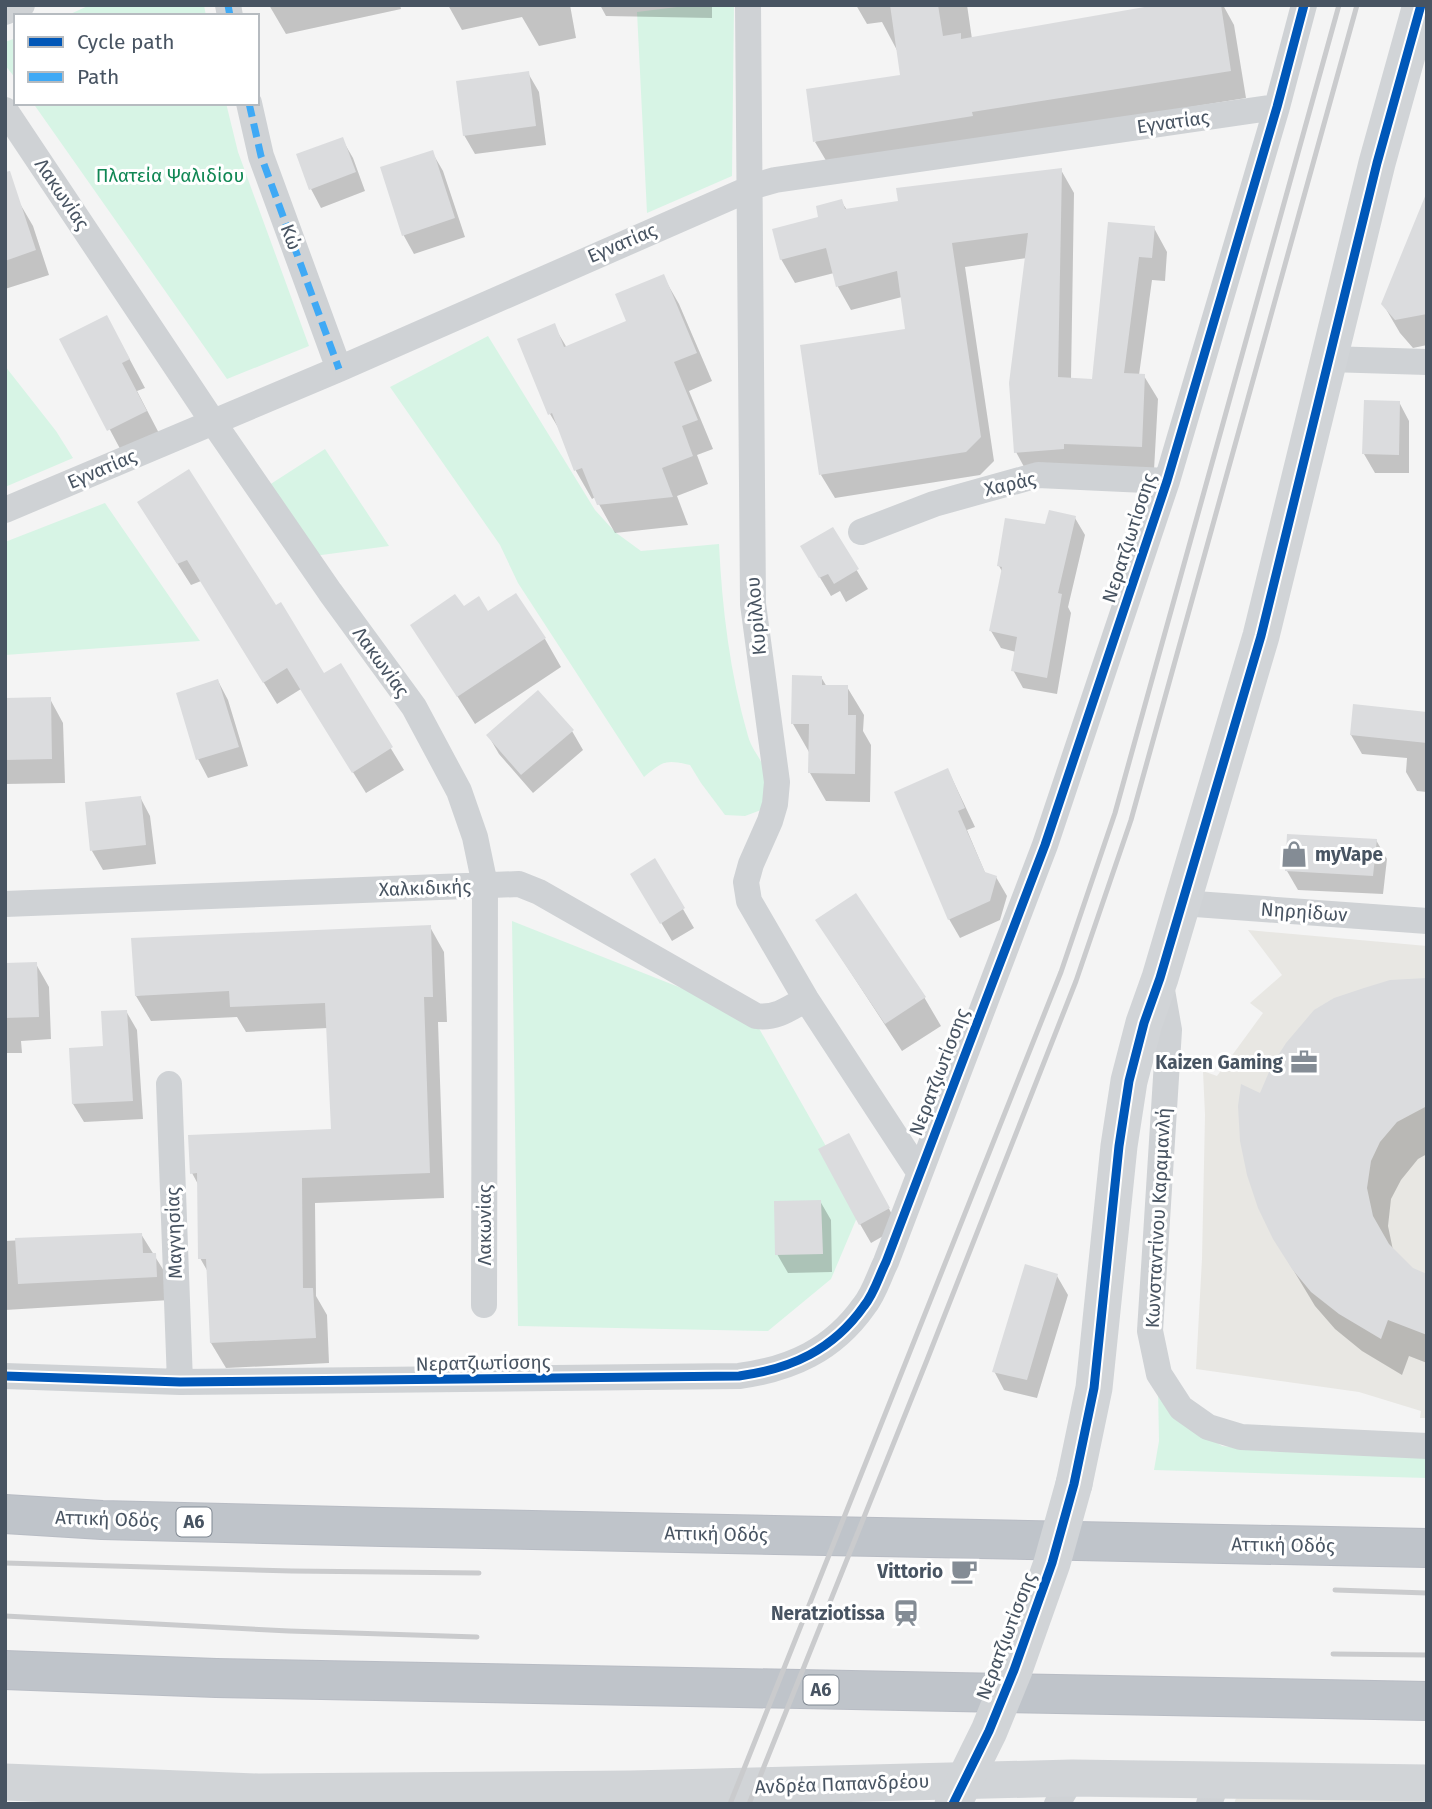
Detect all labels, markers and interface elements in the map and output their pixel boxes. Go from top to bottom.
legend [14,14,259,105]
text: Cycle path [77,29,175,55]
text: Path [77,64,119,90]
street label: Εγνατίας [1135,106,1211,138]
street label: Λακωνίας [30,154,94,234]
park label: Πλατεία Ψαλιδίου [96,164,244,187]
street label: Εγνατίας [584,218,660,268]
street label: Κώ [276,221,306,253]
street label: Εγνατίας [64,444,140,494]
street label: Χαράς [982,467,1038,501]
street label: Νερατζιωτίσσης [1097,470,1161,606]
street label: Κυρίλλου [741,576,771,656]
street label: Λακωνίας [348,622,414,702]
shop icon: myVape [1279,839,1309,869]
place label: myVape [1315,843,1383,866]
street label: Χαλκιδικής [378,875,472,901]
street label: Νηρηίδων [1260,898,1348,926]
street label: Νερατζιωτίσσης [904,1005,974,1139]
office icon: Kaizen Gaming [1289,1047,1319,1077]
place label: Kaizen Gaming [1155,1051,1284,1074]
street label: Κωνσταντίνου Καραμανλή [1141,1107,1175,1329]
street label: Λακωνίας [473,1184,496,1266]
street label: Μαγνησίας [161,1187,187,1279]
street label: Νερατζιωτίσσης [415,1350,551,1376]
street label: Αττική Οδός [55,1506,159,1532]
road number: Α6 [176,1507,212,1536]
street label: Αττική Οδός [664,1522,768,1546]
street label: Αττική Οδός [1231,1533,1335,1557]
cafe icon: Vittorio [949,1556,979,1586]
place label: Vittorio [876,1560,943,1583]
street label: Νερατζιωτίσσης [971,1569,1041,1703]
station icon: Neratziotissa [891,1598,921,1628]
place label: Neratziotissa [771,1602,885,1625]
road number: Α6 [804,1675,838,1704]
street label: Ανδρέα Παπανδρέου [754,1769,930,1799]

